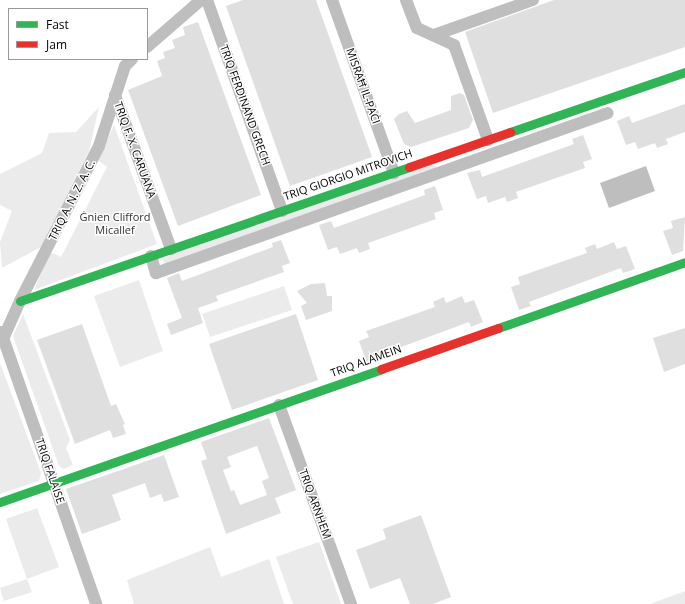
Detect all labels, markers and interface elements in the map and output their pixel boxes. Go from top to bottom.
legend [8,8,148,60]
text: Fast [46,16,69,33]
text: Jam [46,36,67,53]
street label: TRIQ FERDINAND GRECH [217,43,273,167]
street label: MISRAĦ IL-PAĊI [343,46,383,126]
street label: TRIQ F. X. CARUANA [111,100,159,200]
street label: TRIQ GIORGIO MITROVICH [282,147,414,203]
street label: TRIQ A. N. Z. A. C. [46,158,98,242]
park label: Ġnien Clifford Micallef [79,211,151,237]
street label: TRIQ ALAMEIN [329,342,403,380]
street label: TRIQ FALAISE [33,437,67,505]
street label: TRIQ ARNHEM [296,467,334,541]

